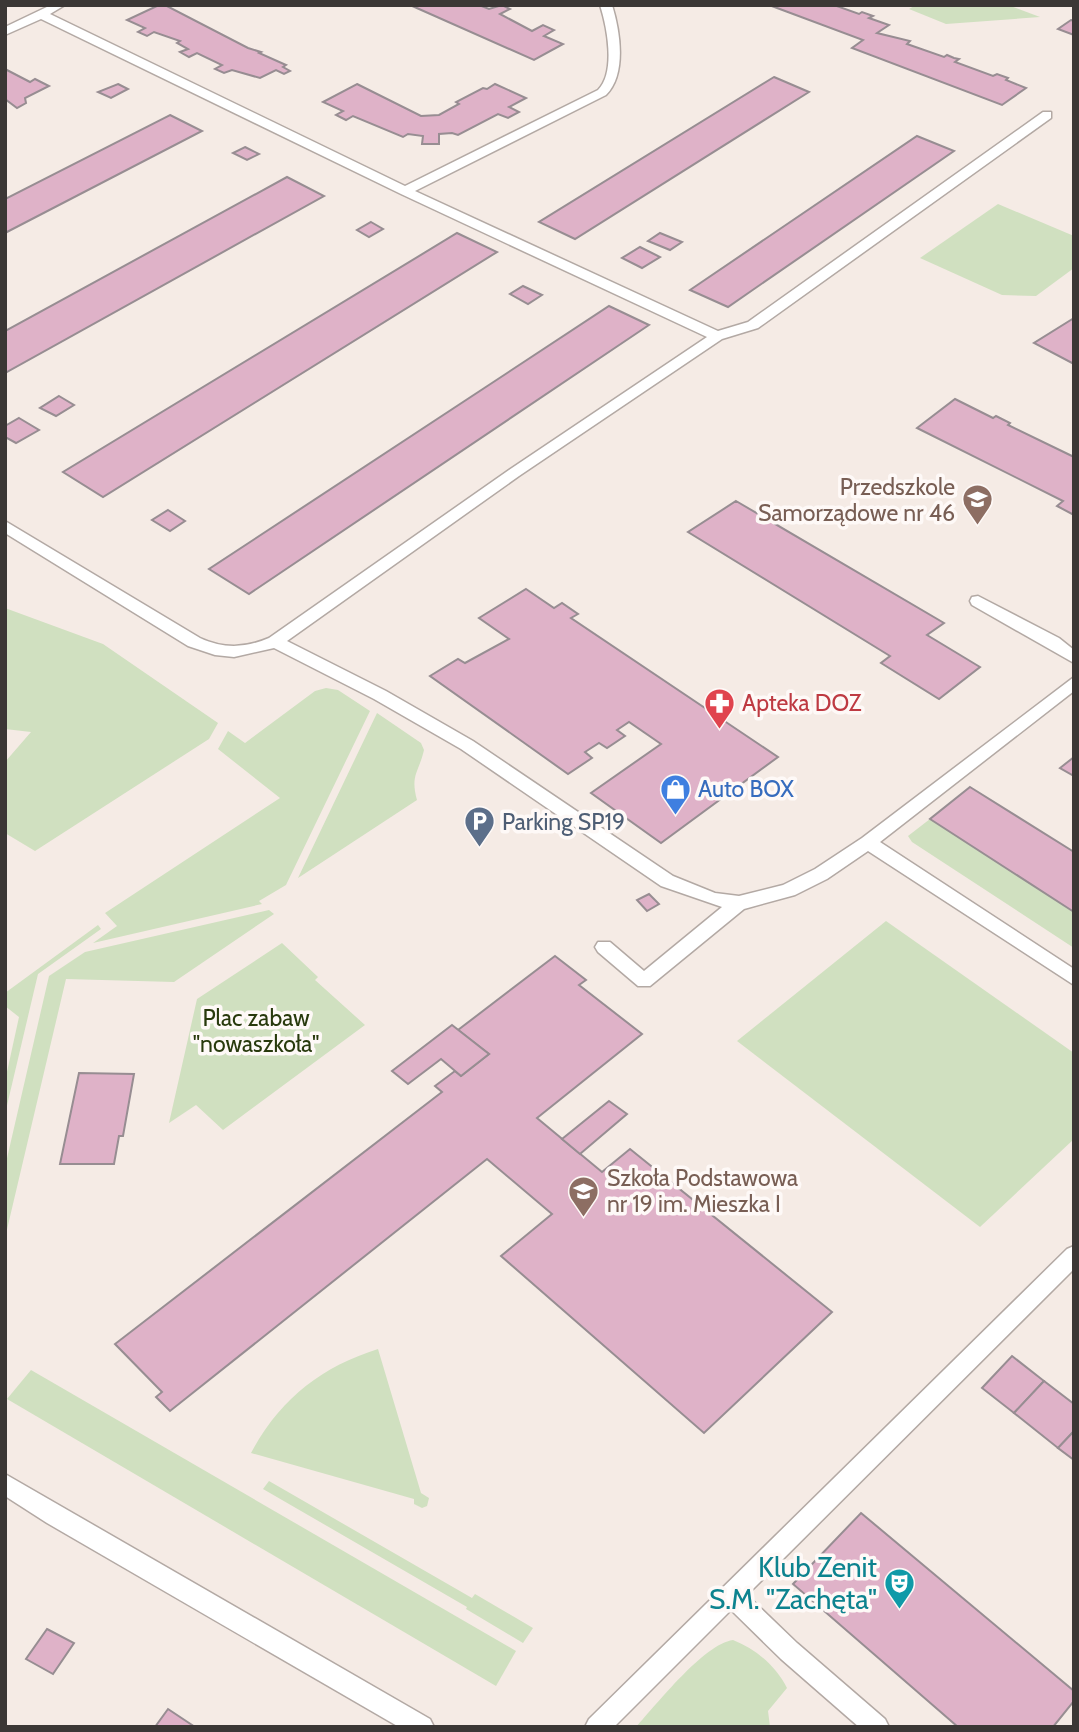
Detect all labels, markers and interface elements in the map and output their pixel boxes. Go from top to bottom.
place label: Przedszkole Samorządowe nr 46 [758,473,955,527]
school or university icon: Przedszkole Samorządowe nr 46 [961,483,995,527]
pharmacy icon: Apteka DOZ [702,686,736,730]
place label: Apteka DOZ [742,689,862,717]
shop icon: Auto BOX [658,772,692,816]
place label: Auto BOX [698,775,794,803]
parking icon: Parking SP19 [462,805,496,849]
place label: Parking SP19 [502,808,625,836]
park label: Plac zabaw "nowaszkoła" [193,1004,319,1058]
place label: Szkoła Podstawowa nr 19 im. Mieszka I [607,1164,798,1218]
school or university icon: Szkoła Podstawowa nr 19 im. Mieszka I [567,1174,601,1218]
place label: Klub Zenit S.M. "Zachęta" [709,1550,877,1616]
theatre icon: Klub Zenit S.M. "Zachęta" [883,1566,917,1610]

